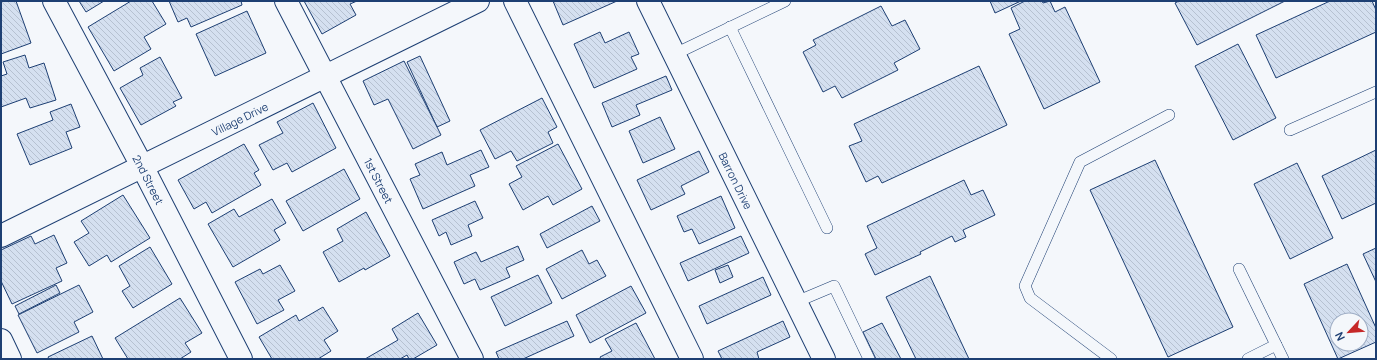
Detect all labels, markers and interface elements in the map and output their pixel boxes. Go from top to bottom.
street label: Village Drive [209,98,271,139]
street label: Barron Drive [716,149,757,212]
street label: 2nd Street [130,152,168,207]
street label: 1st Street [361,155,397,205]
north arrow [1329,312,1369,352]
text: N [1331,330,1348,343]

